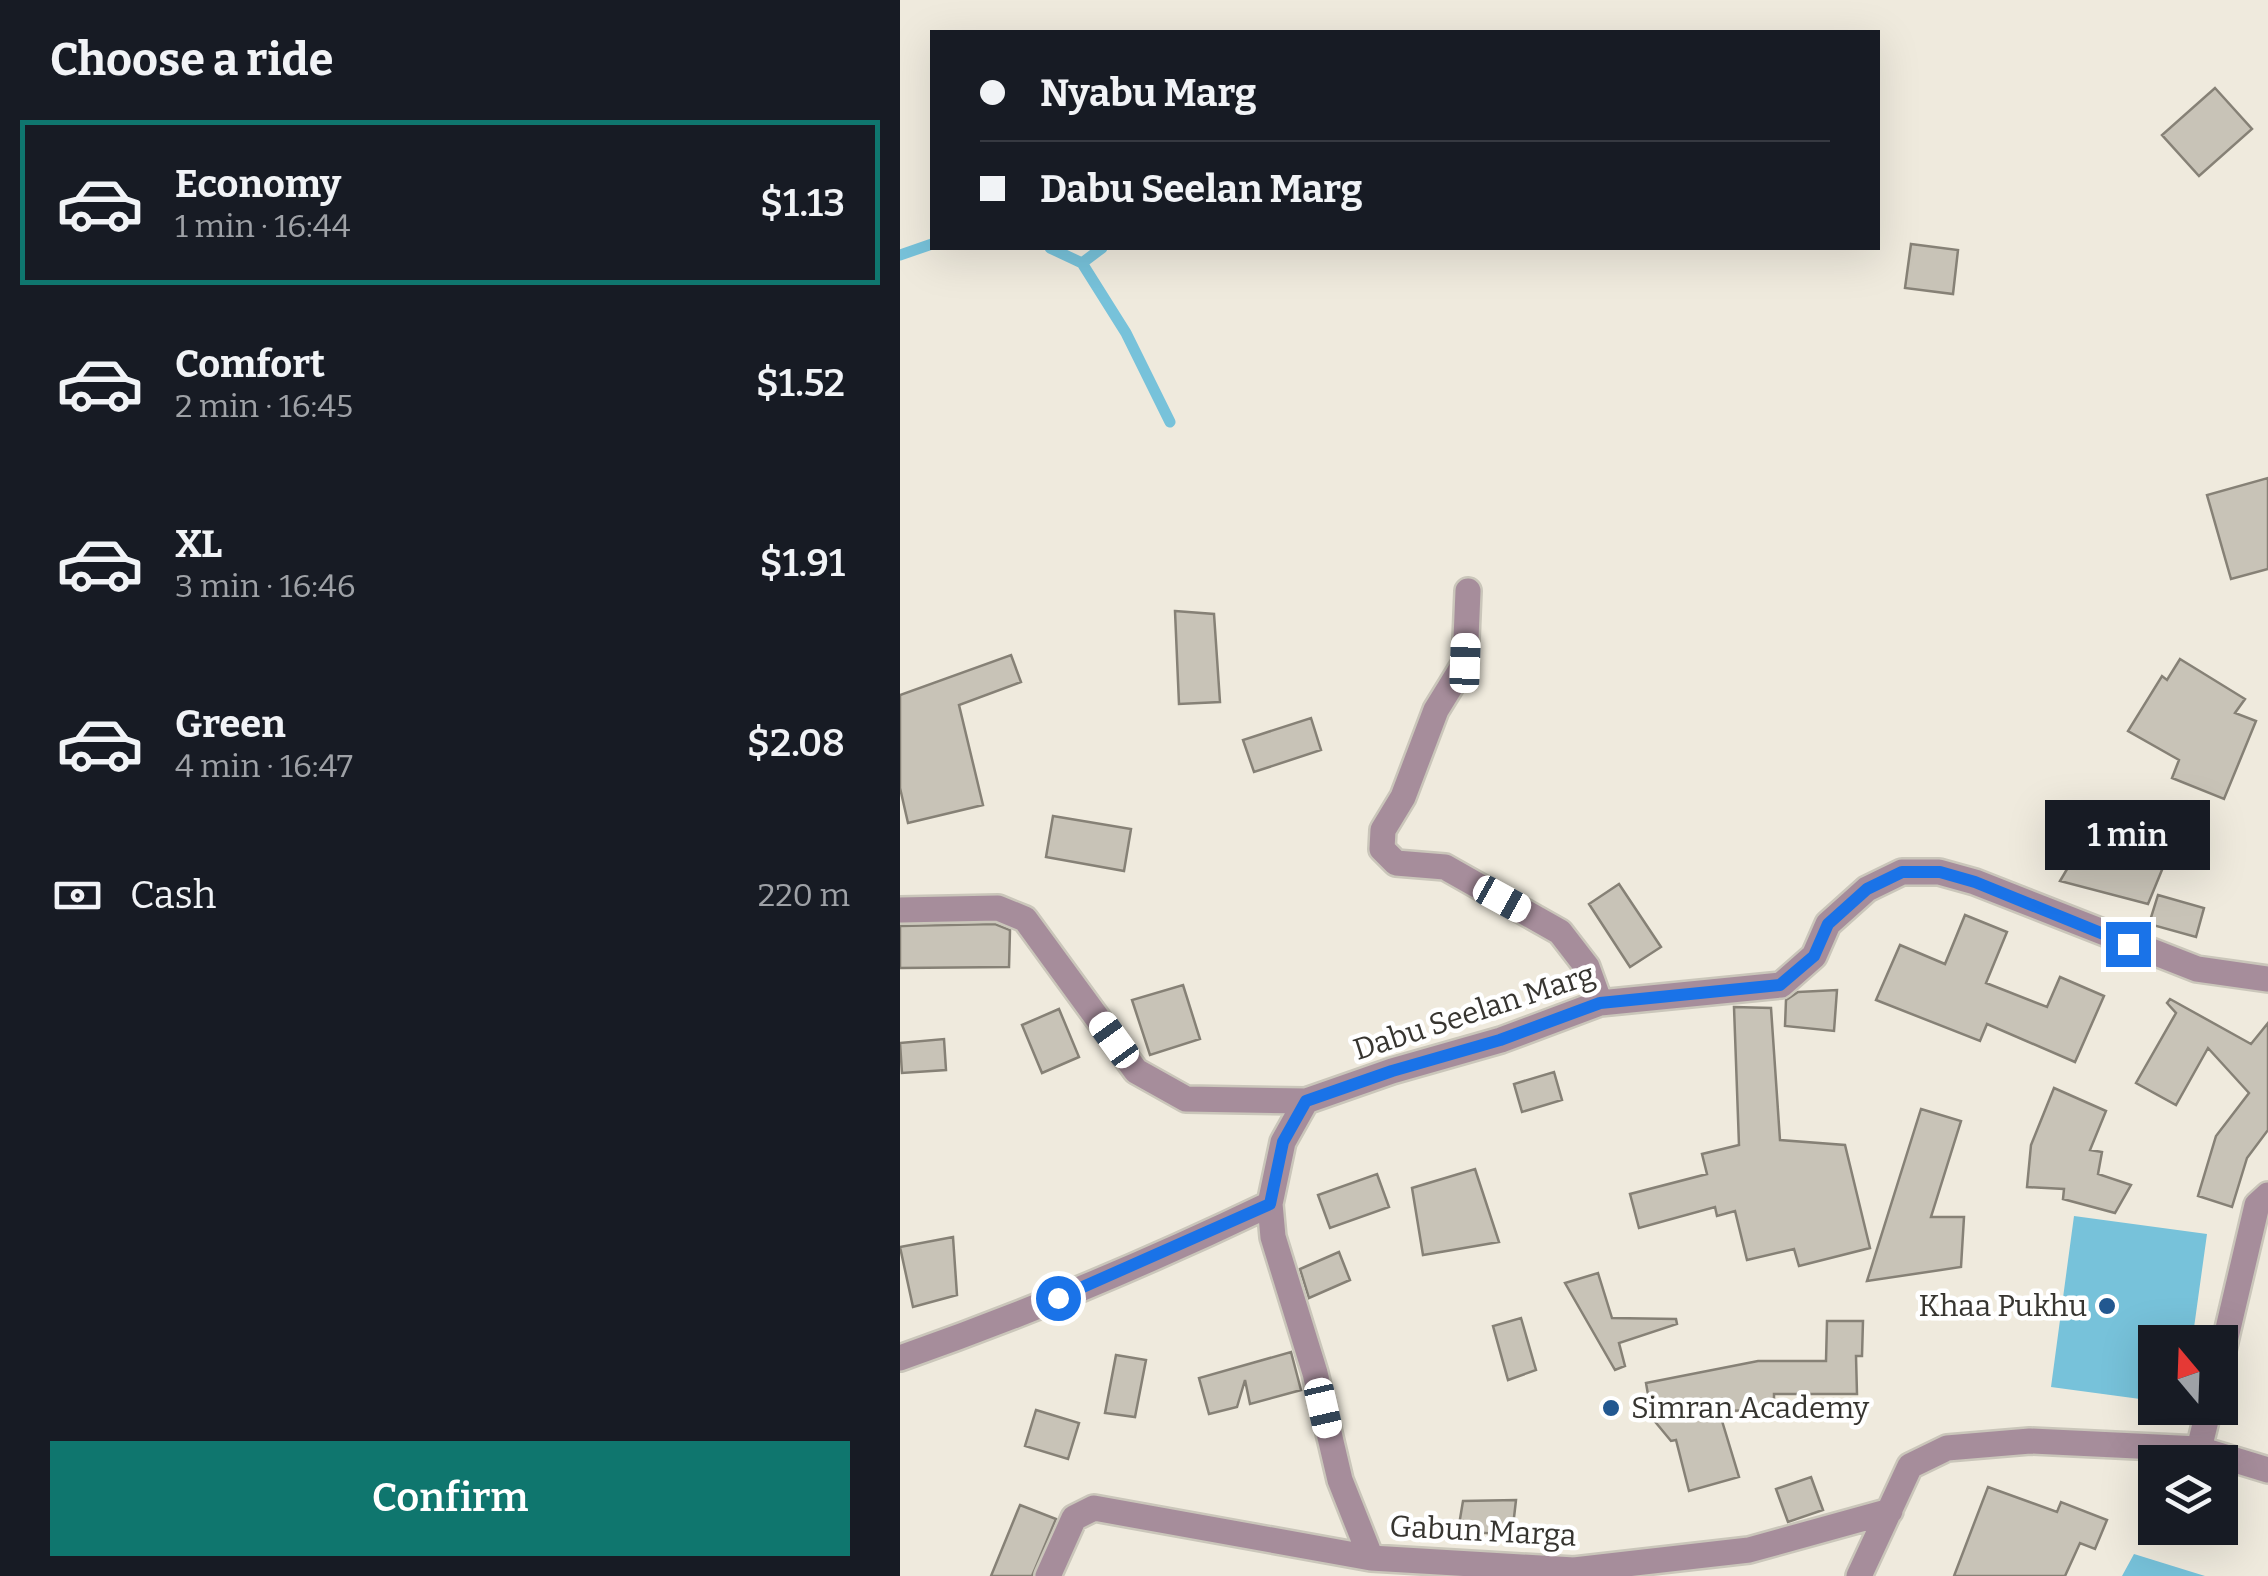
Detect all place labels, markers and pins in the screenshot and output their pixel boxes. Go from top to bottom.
place label: Khaa Pukhu [1918,1288,2087,1324]
marker: Khaa Pukhu [2096,1295,2118,1317]
place label: Simran Academy [1631,1390,1869,1426]
marker: Simran Academy [1600,1397,1622,1419]

